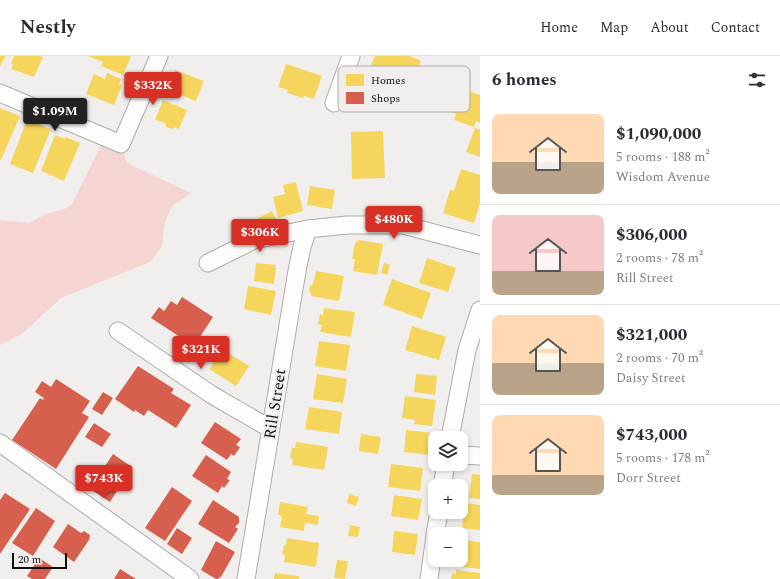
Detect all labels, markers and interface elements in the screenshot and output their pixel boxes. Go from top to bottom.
text: Nestly [20,13,76,42]
text: Home [540,17,578,38]
text: Map [600,17,628,38]
text: About [650,17,689,38]
text: Contact [711,17,760,38]
legend [338,66,470,112]
text: 6 homes [492,67,557,93]
icon: filters [746,69,768,91]
pin: $332K [125,72,181,106]
text: Homes [371,72,405,89]
text: $332K [133,75,173,95]
text: Shops [371,90,400,107]
pin: $1.09M [22,98,88,132]
text: $1.09M [32,101,78,121]
text: $1,090,000 [616,121,701,147]
icon: home [524,130,572,178]
text: 5 rooms · 188 m² [616,147,710,167]
text: Wisdom Avenue [616,167,710,187]
pin: $480K [366,206,422,240]
text: $480K [374,209,414,229]
pin: $306K [232,219,288,253]
text: $306K [240,222,280,242]
text: $306,000 [616,222,687,248]
icon: home [524,231,572,279]
text: 2 rooms · 78 m² [616,248,703,268]
text: Rill Street [616,268,674,288]
text: $321,000 [616,322,687,348]
icon: home [524,331,572,379]
pin: $321K [173,336,229,370]
text: $321K [181,339,221,359]
text: 2 rooms · 70 m² [616,348,703,368]
street label: Rill Street [258,367,292,441]
text: Daisy Street [616,368,686,388]
text: $743,000 [616,422,687,448]
map controls [428,431,468,567]
button: layers [428,431,468,471]
icon: home [524,431,572,479]
text: 5 rooms · 178 m² [616,448,710,468]
pin: $743K [76,465,132,499]
text: $743K [84,468,124,488]
text: Dorr Street [616,468,681,488]
button: + [428,479,468,519]
button: − [428,527,468,567]
scale bar [12,551,67,570]
text: 20 m [18,551,41,568]

